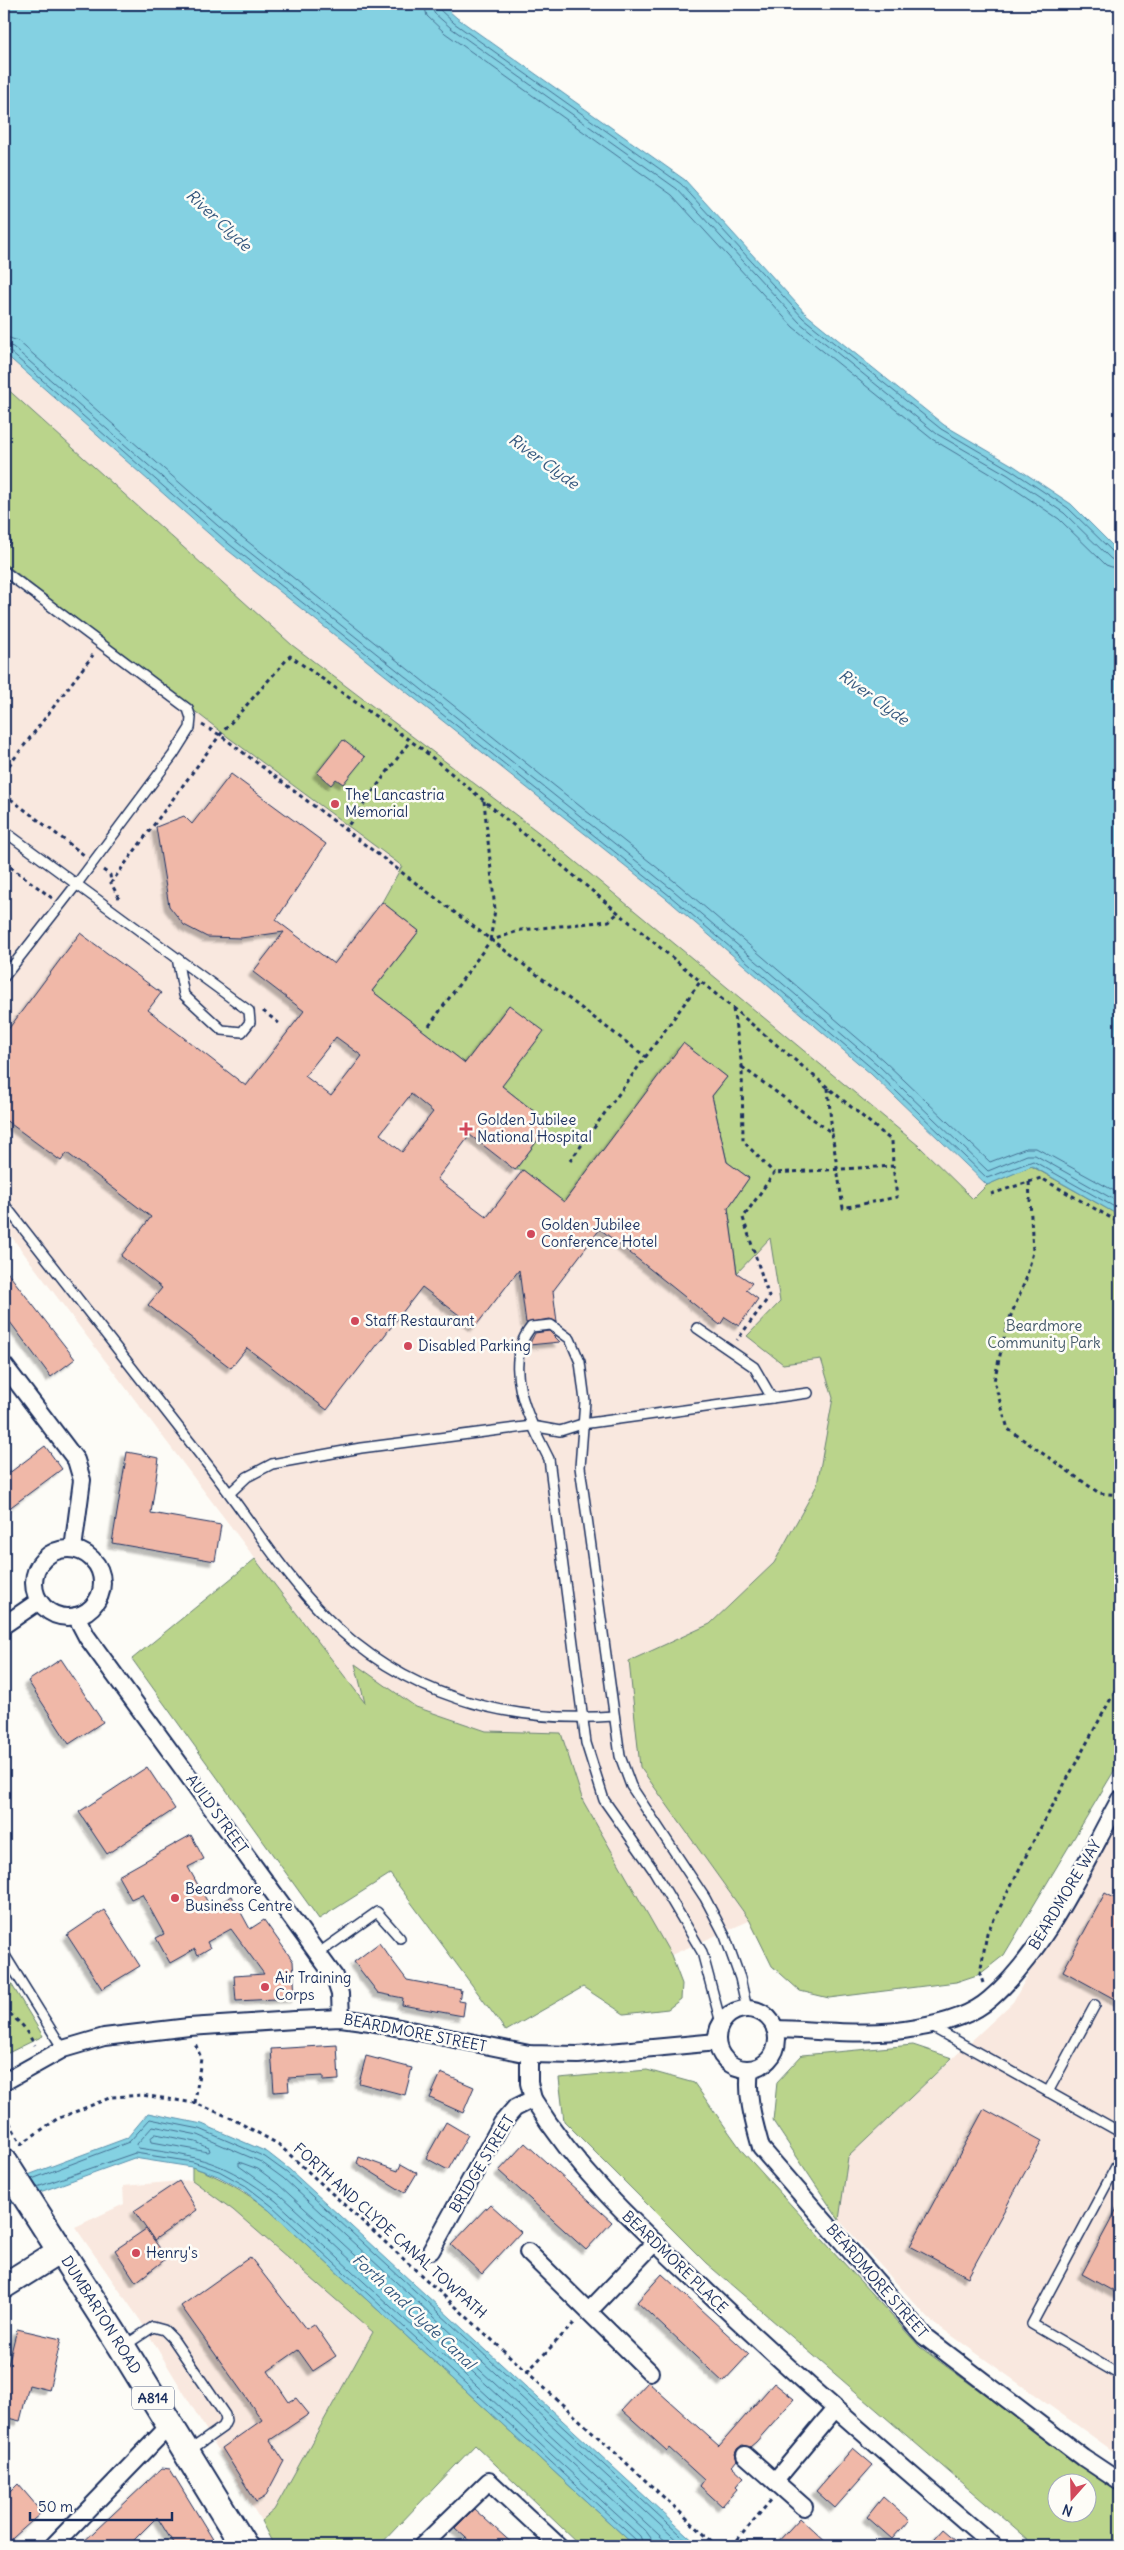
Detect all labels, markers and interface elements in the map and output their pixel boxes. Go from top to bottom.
water label: River Clyde [182,185,257,256]
water label: River Clyde [505,429,584,494]
water label: River Clyde [835,665,914,730]
place label: The Lancastria Memorial [345,785,445,821]
marker: The Lancastria Memorial [329,798,341,810]
place label: Golden Jubilee National Hospital [477,1110,592,1146]
marker: Golden Jubilee National Hospital [459,1122,473,1136]
place label: Golden Jubilee Conference Hotel [541,1215,657,1251]
marker: Golden Jubilee Conference Hotel [525,1228,537,1240]
place label: Staff Restaurant [365,1311,475,1330]
marker: Staff Restaurant [349,1315,361,1327]
park label: Beardmore Community Park [987,1316,1101,1352]
place label: Disabled Parking [418,1336,531,1355]
marker: Disabled Parking [402,1340,414,1352]
street label: AULD STREET [182,1770,253,1857]
street label: BEARDMORE WAY [1024,1836,1105,1953]
place label: Beardmore Business Centre [185,1879,293,1915]
marker: Beardmore Business Centre [169,1892,181,1904]
place label: Air Training Corps [275,1968,352,2004]
marker: Air Training Corps [259,1981,271,1993]
street label: BEARDMORE STREET [342,2009,488,2056]
street label: BRIDGE STREET [445,2111,518,2216]
street label: FORTH AND CLYDE CANAL TOWPATH [290,2139,491,2323]
street label: BEARDMORE PLACE [619,2206,732,2317]
street label: BEARDMORE STREET [823,2220,932,2342]
place label: Henry's [146,2243,198,2262]
marker: Henry's [130,2247,142,2259]
water label: Forth and Clyde Canal [349,2249,481,2375]
street label: DUMBARTON ROAD [57,2252,146,2377]
road number: A814 [132,2386,174,2410]
north arrow [1046,2472,1096,2522]
scale bar [30,2490,172,2522]
text: 50 m [38,2497,73,2516]
text: N [1060,2500,1075,2520]

